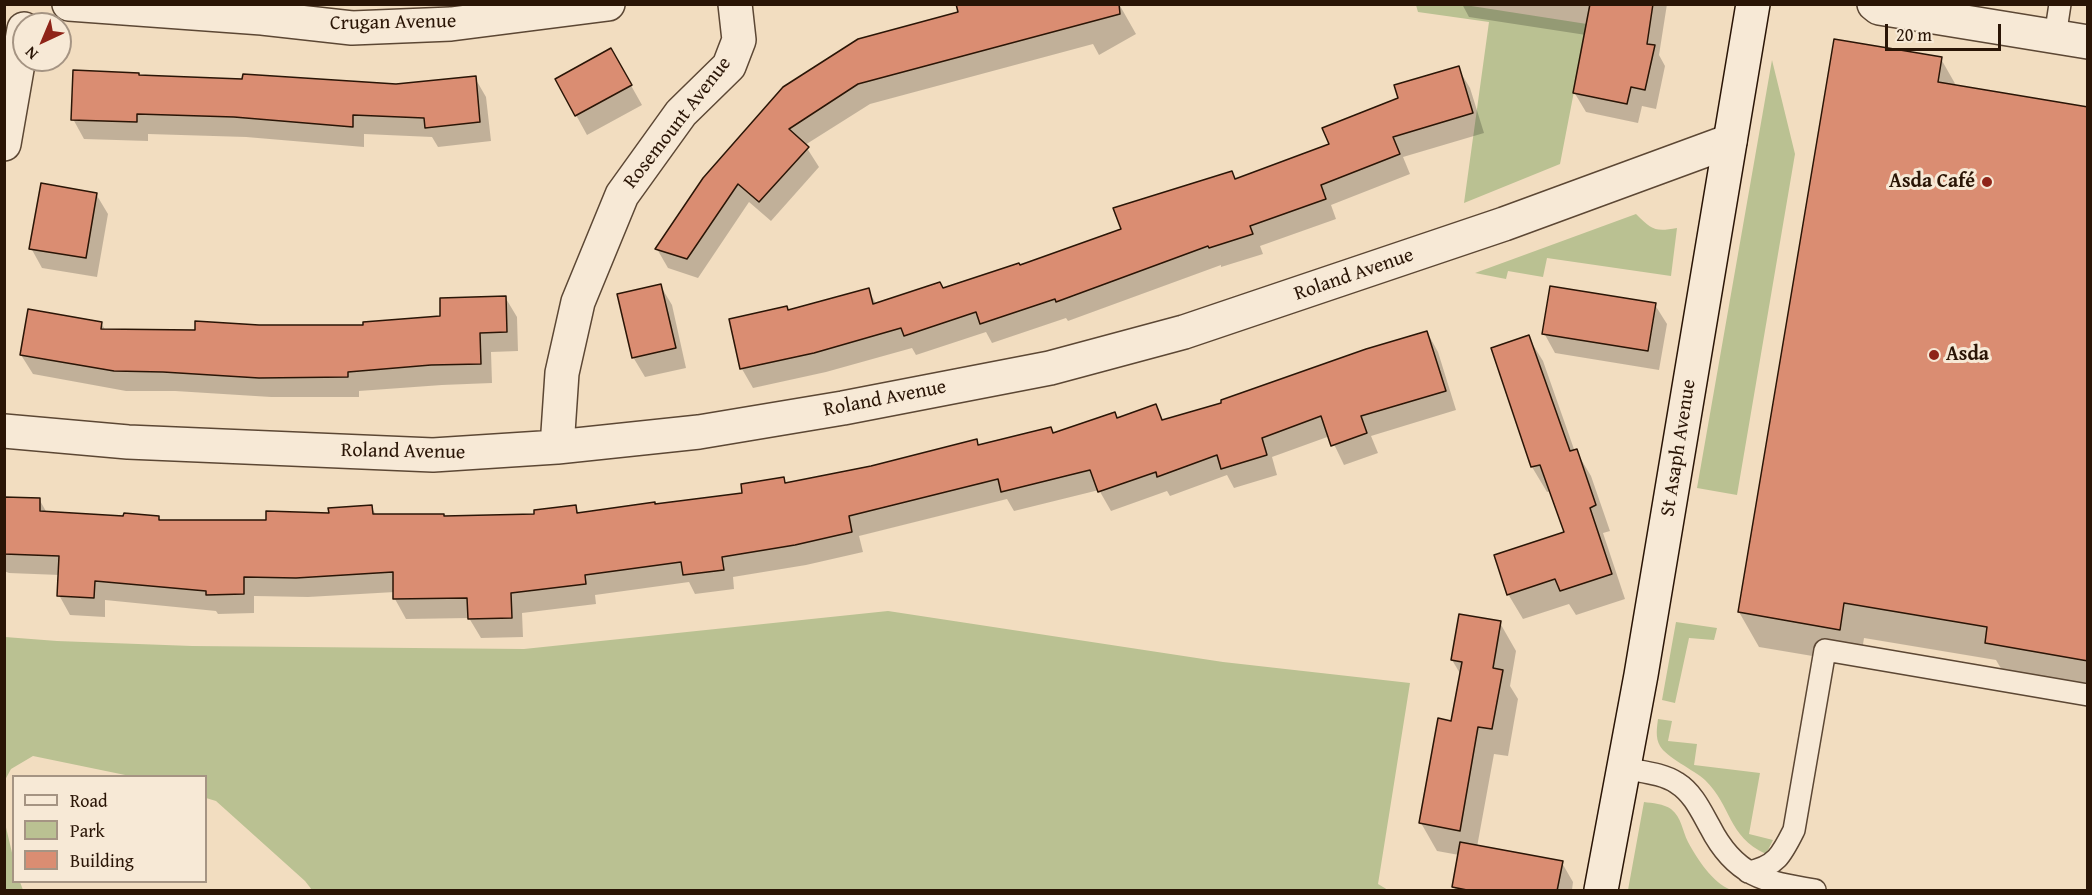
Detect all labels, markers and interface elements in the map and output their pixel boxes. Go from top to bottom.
street label: Crugan Avenue [330,10,456,36]
north arrow [12,12,72,72]
scale bar [1888,12,2004,50]
text: 20 m [1896,21,1932,48]
text: N [19,41,43,66]
street label: Rosemount Avenue [619,52,737,194]
place label: Asda Café [1889,170,1975,194]
marker: Asda Café [1980,175,1994,189]
street label: Roland Avenue [1291,243,1417,307]
place label: Asda [1946,343,1989,367]
marker: Asda [1927,348,1941,362]
street label: Roland Avenue [822,375,948,423]
street label: St Asaph Avenue [1656,378,1702,518]
street label: Roland Avenue [341,439,465,465]
legend [12,775,207,883]
text: Road [70,787,108,814]
text: Park [70,817,105,844]
text: Building [70,847,134,874]

